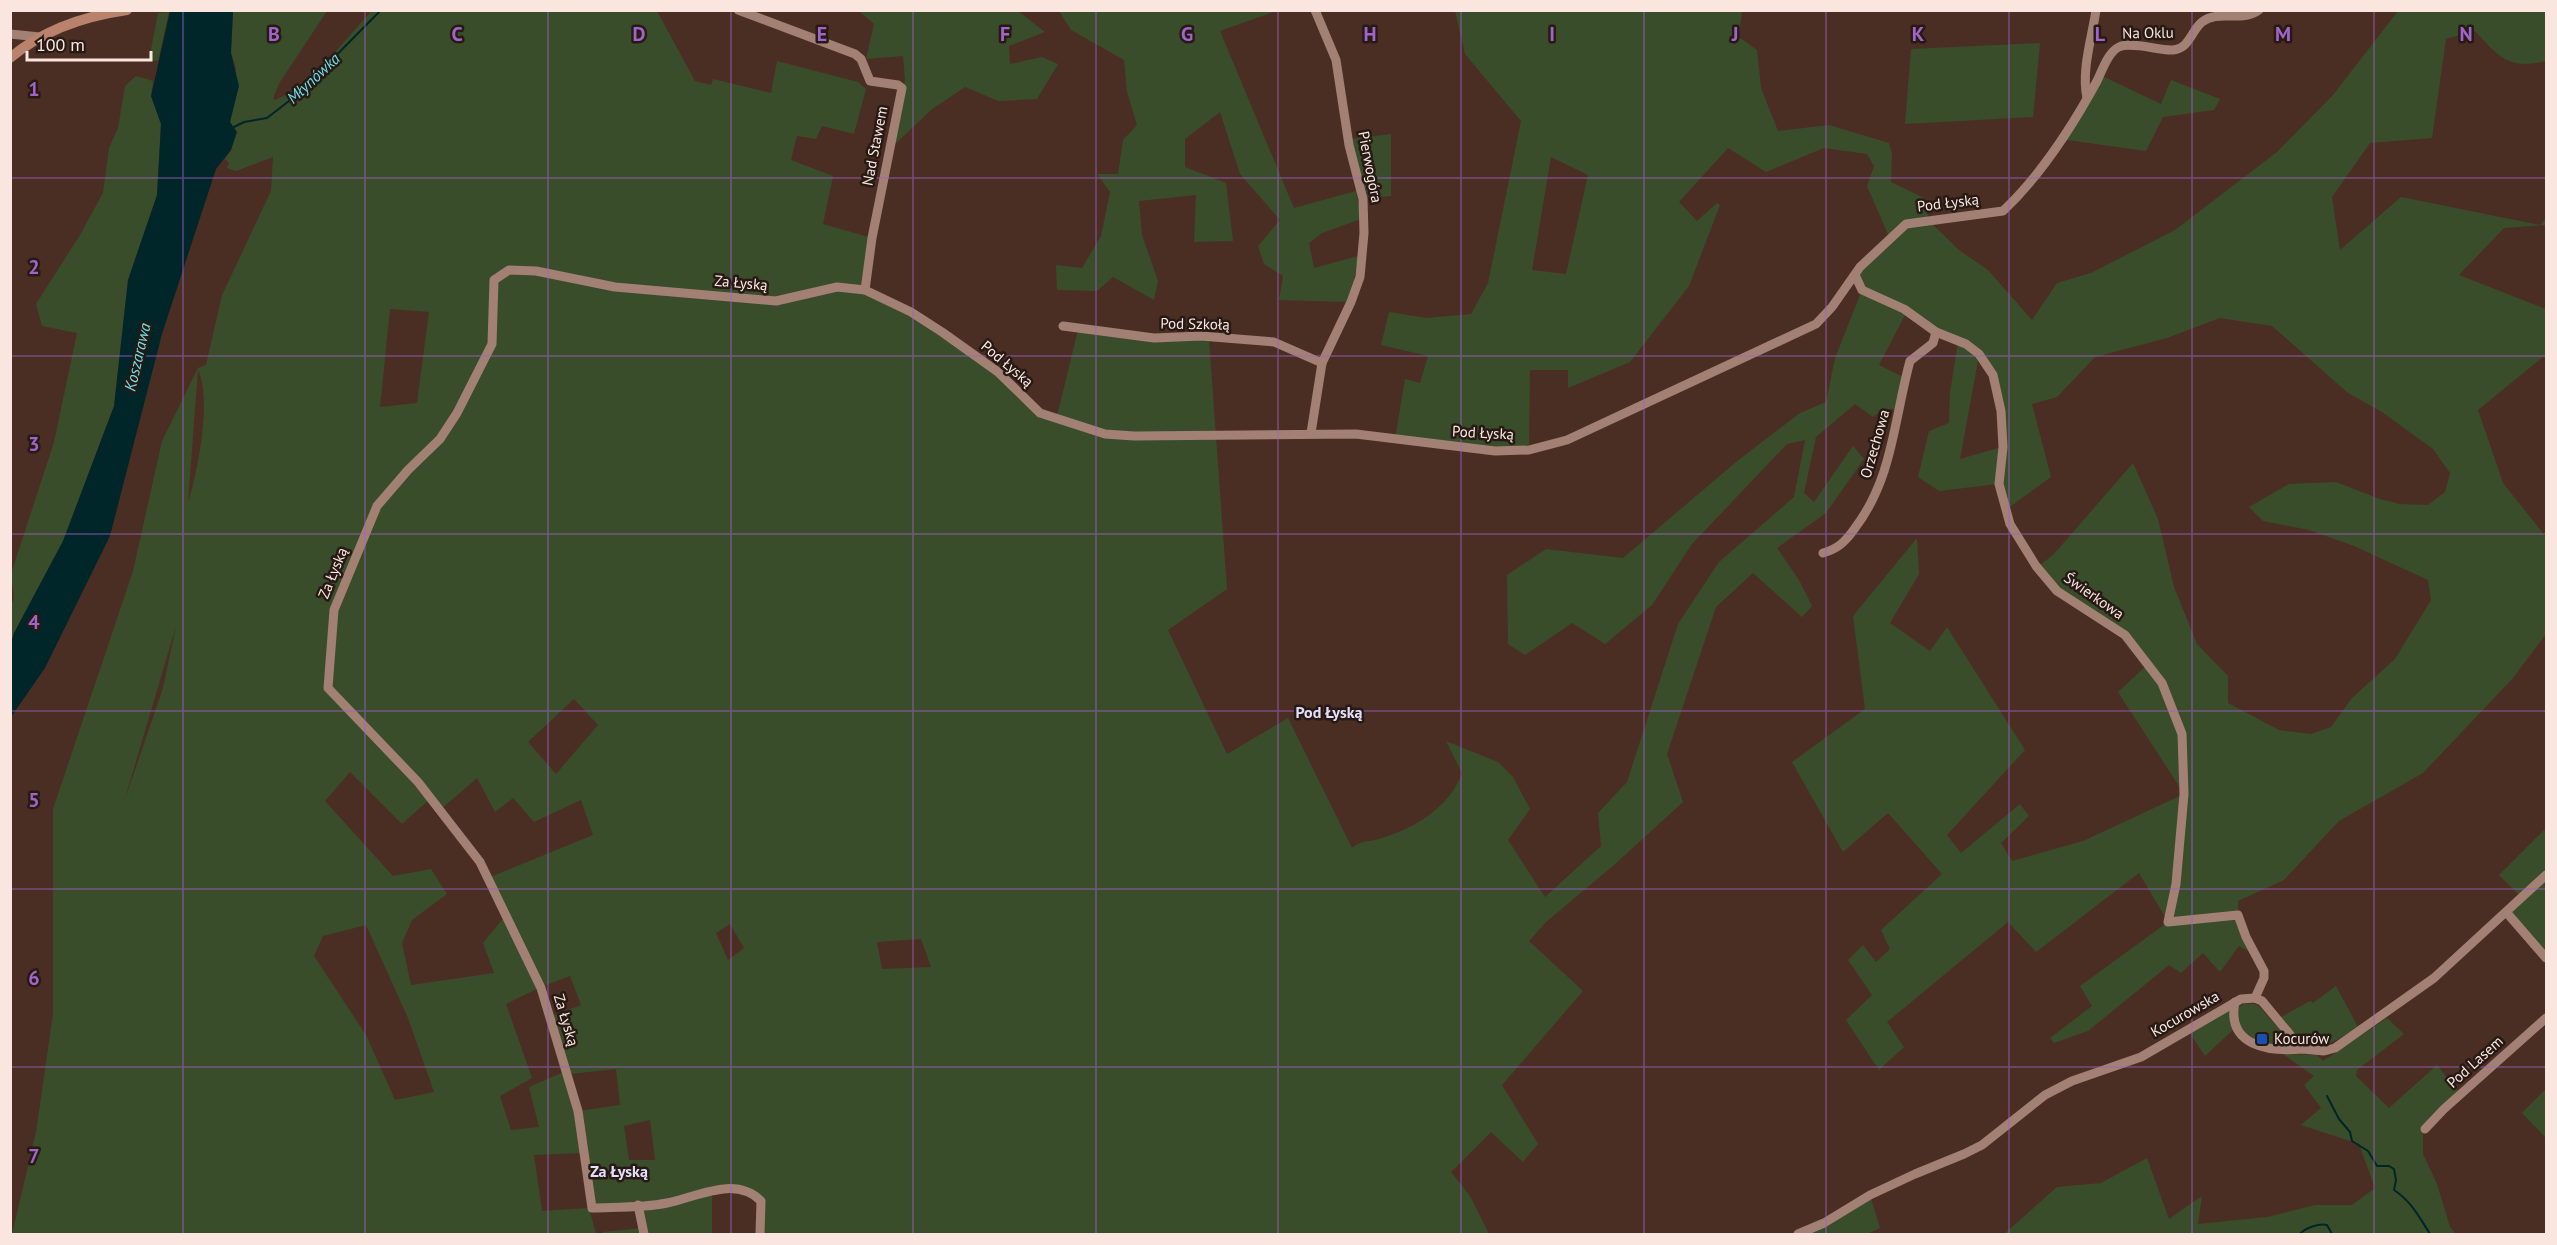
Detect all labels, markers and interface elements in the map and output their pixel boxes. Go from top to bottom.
text: B [268,21,280,47]
text: C [451,21,463,47]
text: D [633,21,646,47]
text: E [817,21,827,47]
text: F [1000,21,1010,47]
text: G [1181,21,1193,47]
text: H [1363,21,1377,47]
text: I [1549,21,1555,47]
text: J [1731,21,1738,47]
text: K [1912,21,1925,47]
text: L [2095,21,2106,47]
text: M [2275,21,2291,47]
text: N [2459,21,2473,47]
street label: Na Oklu [2122,23,2174,42]
scale bar [27,24,152,62]
text: 100 m [36,33,85,56]
water label: Młynówka [282,48,344,108]
text: 1 [28,76,40,102]
street label: Nad Stawem [857,104,892,187]
street label: Pierwogóra [1354,129,1387,204]
street label: Pod Łyską [1916,189,1980,216]
text: 2 [28,254,40,280]
street label: Za Łyską [714,271,769,294]
street label: Pod Szkołą [1160,313,1230,334]
water label: Koszarawa [119,321,155,393]
street label: Pod Łyską [977,336,1037,391]
street label: Orzechowa [1856,407,1893,480]
street label: Pod Łyską [1451,421,1515,444]
text: 3 [28,431,40,457]
street label: Za Łyską [314,544,351,601]
street label: Świerkowa [2061,568,2128,623]
text: 4 [28,609,40,635]
district label: Pod Łyską [1295,702,1363,722]
text: 5 [28,787,40,813]
text: 6 [28,965,40,991]
street label: Kocurowska [2147,986,2223,1041]
street label: Za Łyską [550,991,583,1048]
place label: Kocurów [2274,1029,2329,1048]
street label: Pod Lasem [2443,1031,2507,1092]
marker: Kocurów [2255,1032,2269,1046]
text: 7 [28,1143,40,1169]
district label: Za Łyską [590,1161,648,1181]

